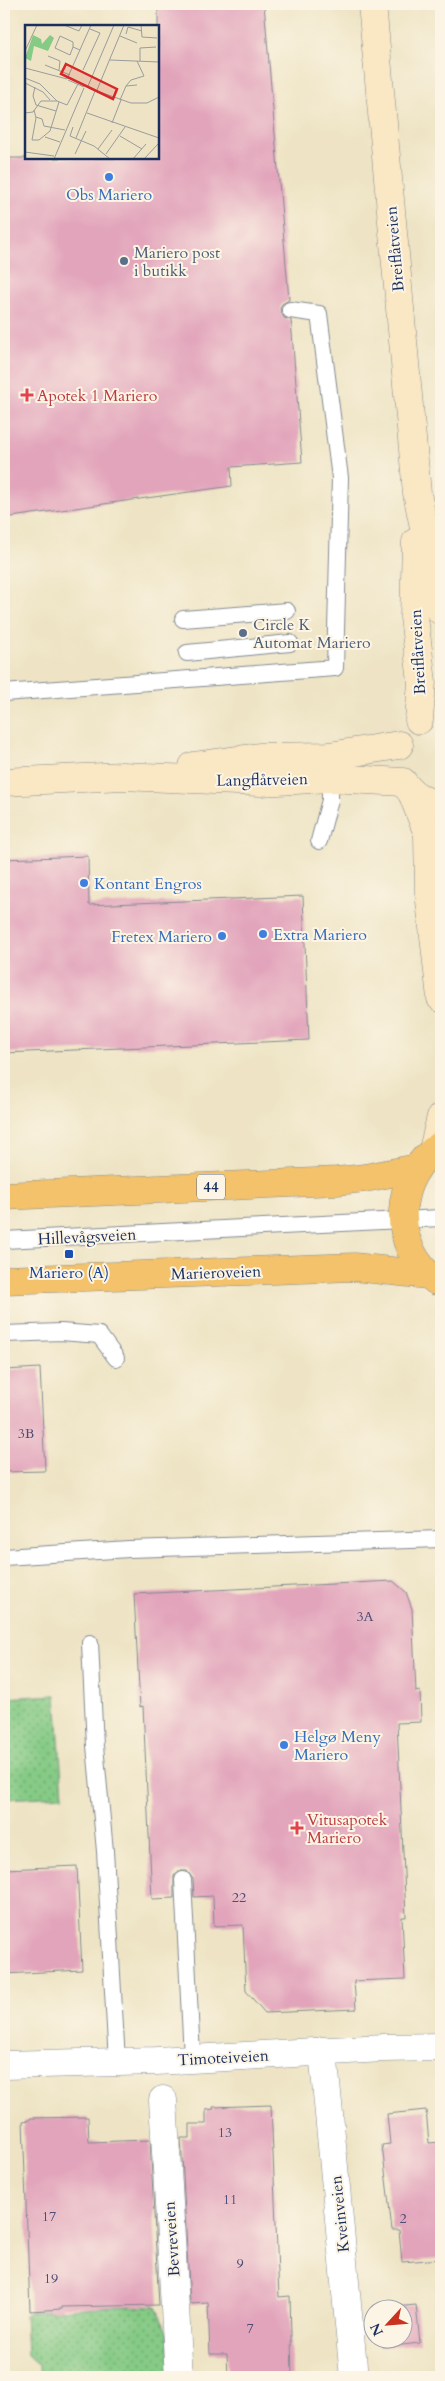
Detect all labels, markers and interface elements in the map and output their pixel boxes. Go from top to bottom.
inset map [25,25,159,159]
marker: Obs Mariero [103,171,115,183]
place label: Obs Mariero [66,184,152,206]
street label: Breiflåtveien [380,205,410,293]
place label: Mariero post i butikk [134,242,220,282]
marker: Mariero post i butikk [118,255,130,267]
place label: Apotek 1 Mariero [37,385,158,407]
marker: Apotek 1 Mariero [21,389,33,401]
street label: Breiflåtveien [405,609,431,695]
place label: Circle K Automat Mariero [253,614,371,654]
marker: Circle K Automat Mariero [237,627,249,639]
street label: Langflåtveien [216,768,308,792]
place label: Kontant Engros [94,873,202,895]
marker: Kontant Engros [78,877,90,889]
place label: Extra Mariero [273,924,367,946]
place label: Fretex Mariero [111,926,212,948]
marker: Extra Mariero [257,928,269,940]
marker: Fretex Mariero [216,930,228,942]
road number: 44 [197,1174,225,1200]
street label: Hillevågsveien [37,1223,137,1251]
marker: Mariero (A) [63,1248,75,1260]
street label: Marieroveien [171,1260,262,1286]
place label: Mariero (A) [29,1262,109,1284]
house number: 3B [18,1424,34,1443]
house number: 3A [356,1607,374,1626]
place label: Helgø Meny Mariero [294,1726,381,1766]
marker: Helgø Meny Mariero [278,1739,290,1751]
place label: Vitusapotek Mariero [307,1809,388,1849]
marker: Vitusapotek Mariero [291,1822,303,1834]
house number: 22 [232,1888,246,1907]
street label: Timoteiveien [177,2045,269,2071]
house number: 13 [218,2123,232,2142]
street label: Kveinveien [325,2174,355,2253]
house number: 11 [223,2190,237,2209]
street label: Bevreveien [158,2200,186,2277]
house number: 17 [42,2207,56,2226]
house number: 2 [399,2209,407,2228]
house number: 9 [236,2254,244,2273]
house number: 19 [44,2269,58,2288]
north arrow [362,2298,412,2348]
house number: 7 [246,2319,254,2338]
text: N [366,2320,388,2339]

